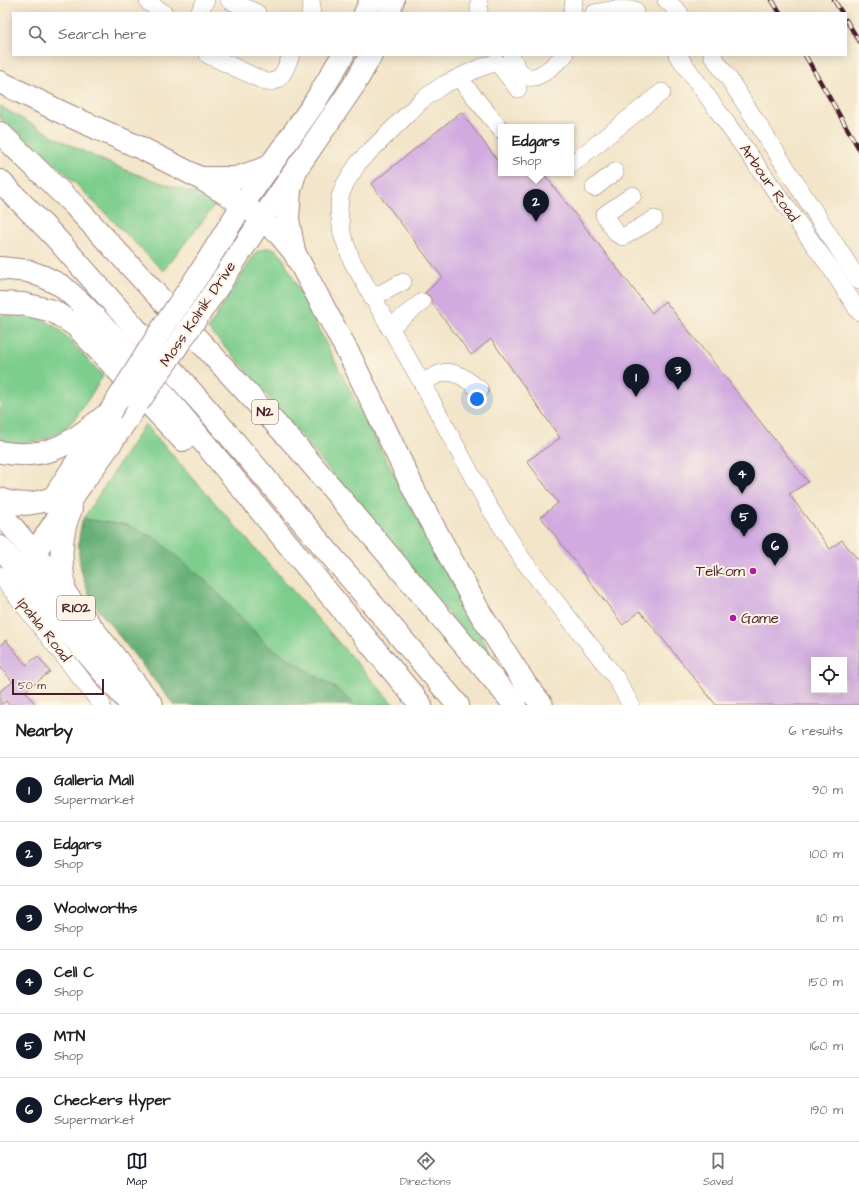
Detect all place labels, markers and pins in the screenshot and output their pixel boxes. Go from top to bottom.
pin: 2 [523,189,549,222]
pin: 3 [665,357,691,390]
pin: 1 [623,364,649,397]
pin: 4 [729,461,755,494]
pin: 5 [731,504,757,537]
pin: 6 [762,533,788,566]
place label: Telkom [696,561,745,582]
marker: Telkom [748,566,758,576]
place label: Game [741,608,779,629]
marker: Game [728,613,738,623]

